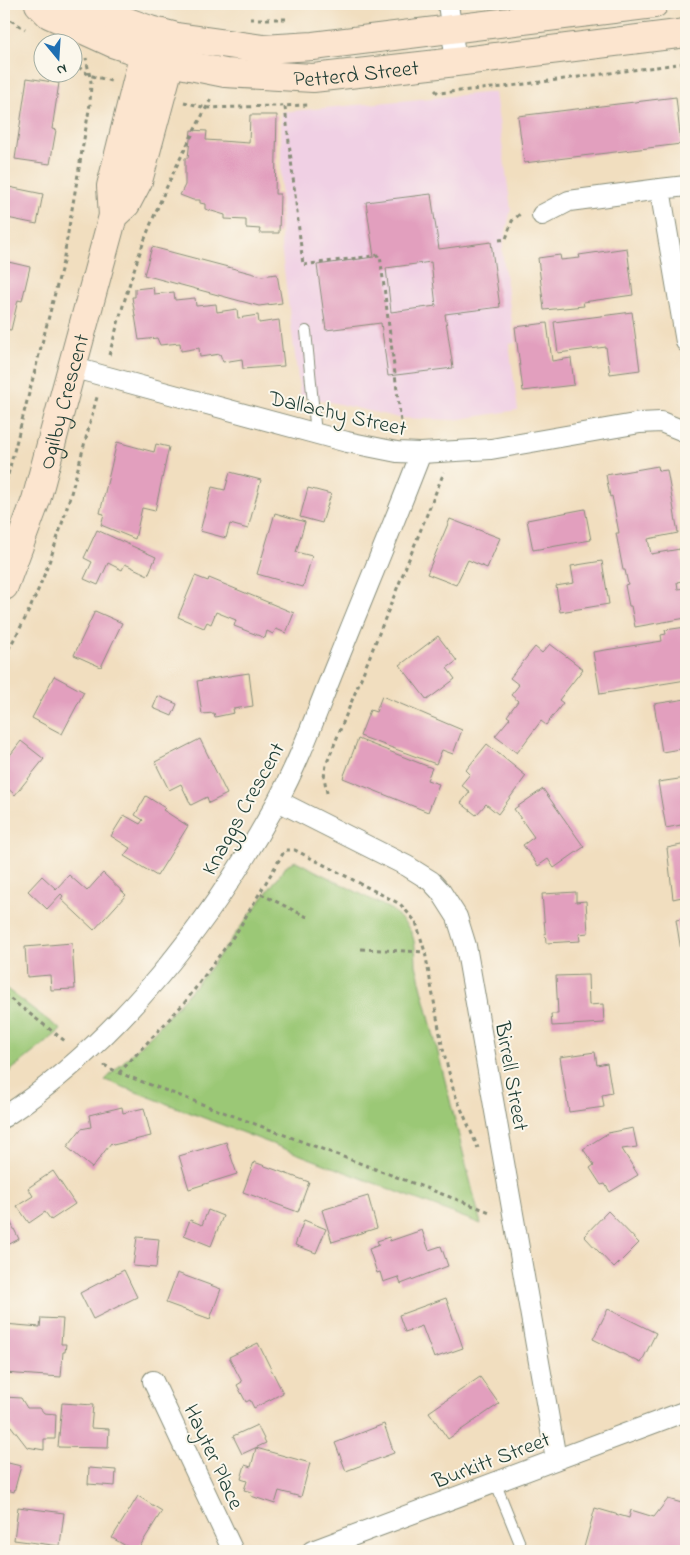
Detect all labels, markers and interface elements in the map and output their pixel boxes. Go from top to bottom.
north arrow [32,32,82,82]
street label: Petterd Street [292,53,421,97]
text: N [54,57,69,80]
street label: Ogilby Crescent [32,330,99,474]
street label: Dallachy Street [264,383,410,447]
street label: Knaggs Crescent [195,737,296,882]
street label: Birrell Street [485,1018,536,1134]
street label: Hayter Place [173,1399,251,1516]
street label: Burkitt Street [428,1425,556,1499]

